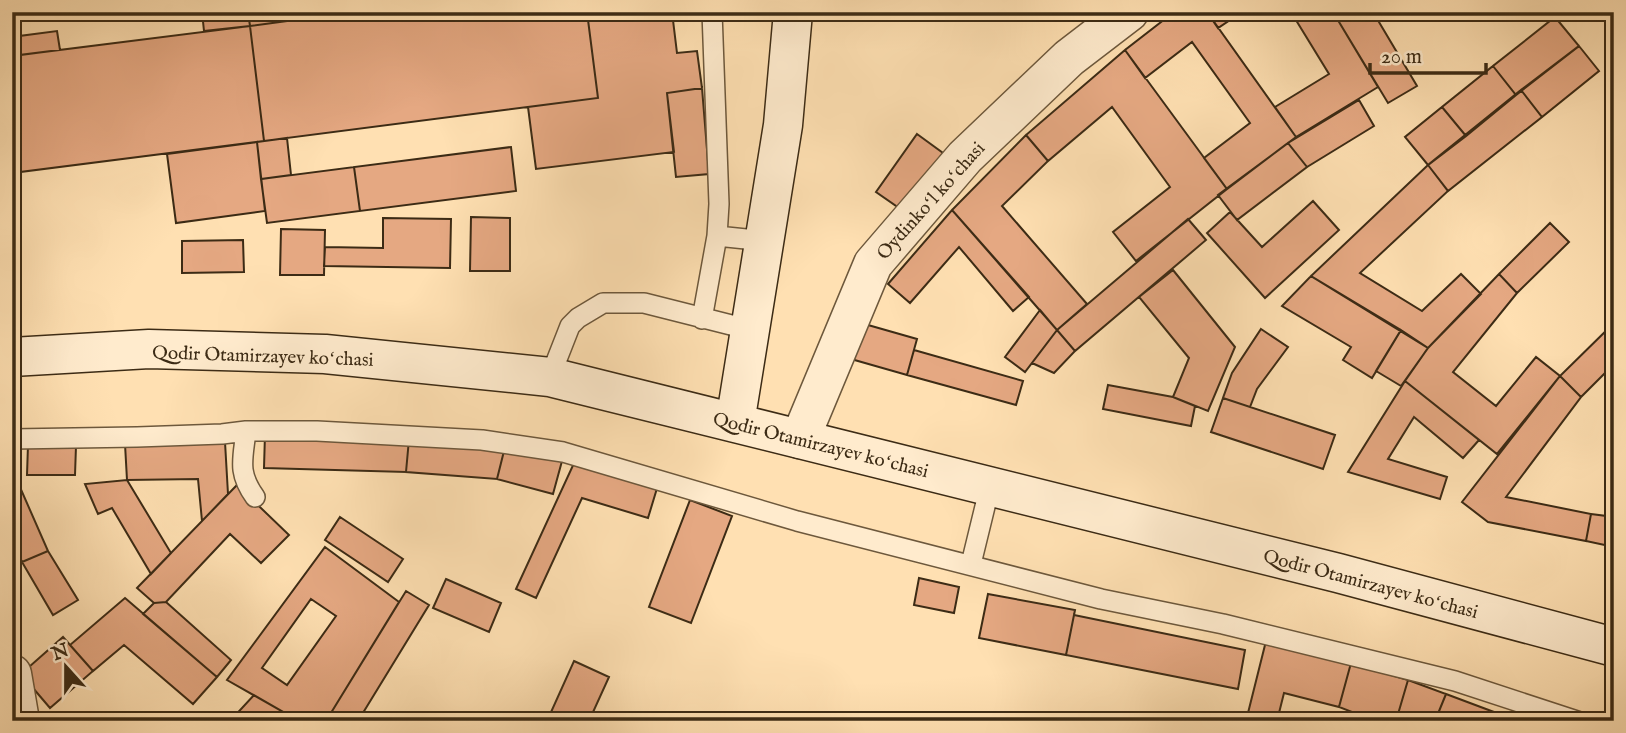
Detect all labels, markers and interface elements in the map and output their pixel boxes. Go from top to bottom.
scale bar [1370,32,1486,76]
text: 20 m [1381,44,1422,71]
street label: Oydinkoʻl koʻchasi [872,137,991,265]
street label: Qodir Otamirzayev koʻchasi [152,341,374,373]
street label: Qodir Otamirzayev koʻchasi [710,408,931,484]
street label: Qodir Otamirzayev koʻchasi [1260,545,1481,625]
north arrow [32,632,102,702]
text: N [48,639,73,668]

